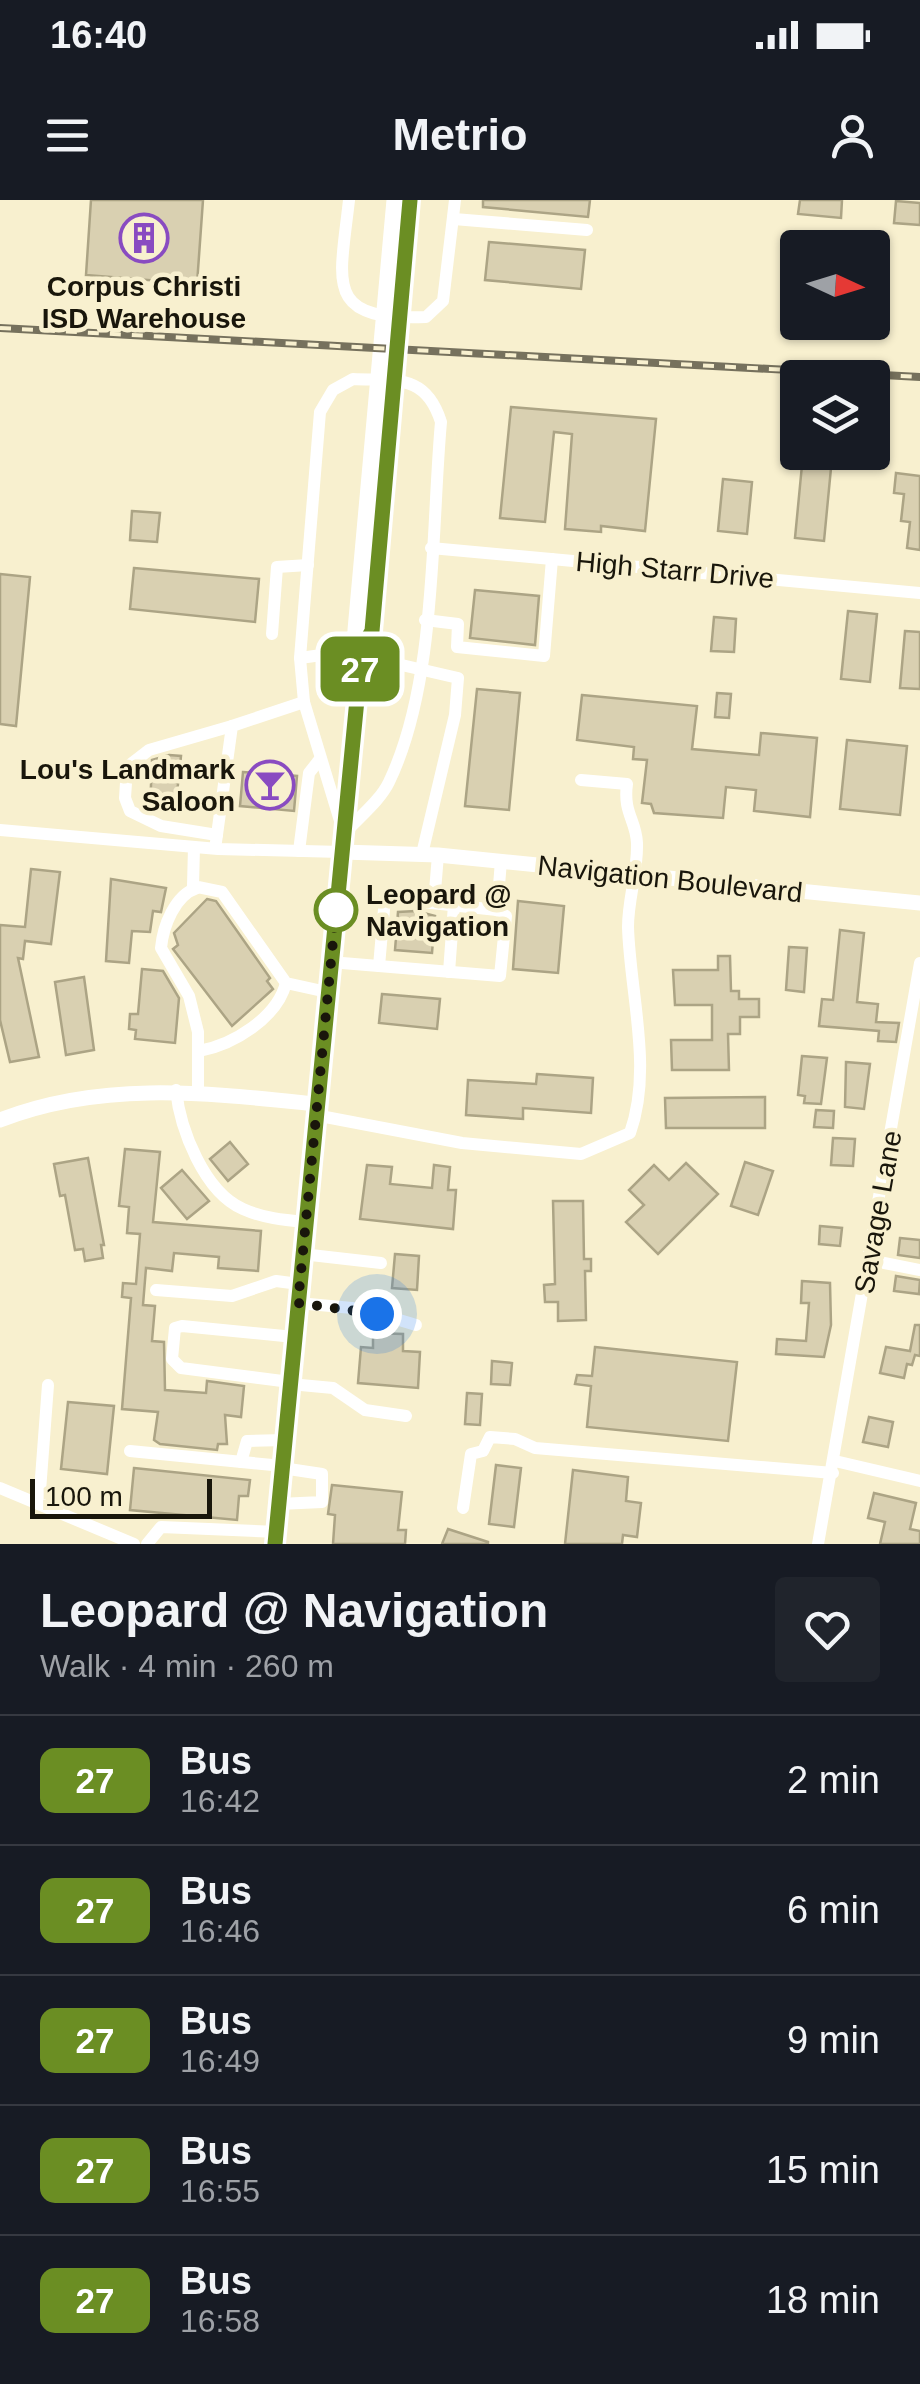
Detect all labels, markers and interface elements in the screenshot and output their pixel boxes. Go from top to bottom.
text: 16:40 [50,14,147,56]
icon: menu [40,108,95,163]
icon: person [825,108,880,163]
text: Metrio [393,109,528,160]
building icon: Corpus Christi ISD Warehouse [118,212,170,264]
north arrow [780,230,890,340]
map controls [780,230,890,470]
place label: Corpus Christi ISD Warehouse [42,271,246,334]
button: layers [780,360,890,470]
street label: High Starr Drive [574,546,776,594]
line badge: 27 [315,636,405,702]
text: 27 [341,650,379,689]
place label: Lou's Landmark Saloon [20,754,235,817]
bar icon: Lou's Landmark Saloon [244,759,296,811]
street label: Navigation Boulevard [536,850,804,908]
place label: Leopard @ Navigation [366,879,512,942]
marker: Leopard @ Navigation [315,889,357,931]
street label: Savage Lane [848,1128,908,1296]
your location [352,1289,402,1339]
scale bar [30,1474,212,1518]
text: 100 m [45,1481,123,1512]
button: heart [775,1577,880,1682]
text: Leopard @ Navigation [40,1584,548,1637]
text: Walk · 4 min · 260 m [40,1648,334,1684]
text: Bus [180,1740,252,1782]
text: 2 min [787,1759,880,1801]
text: 27 [76,1761,114,1800]
text: 16:42 [180,1783,260,1819]
text: Bus [180,1870,252,1912]
text: 6 min [787,1889,880,1931]
text: 27 [76,1891,114,1930]
text: 16:46 [180,1913,260,1949]
text: Bus [180,2000,252,2042]
text: 9 min [787,2019,880,2061]
text: 27 [76,2021,114,2060]
text: 16:49 [180,2043,260,2079]
text: Bus [180,2130,252,2172]
text: 15 min [766,2149,880,2191]
text: 27 [76,2151,114,2190]
text: 16:55 [180,2173,260,2209]
text: Bus [180,2260,252,2302]
text: 18 min [766,2279,880,2321]
text: 27 [76,2281,114,2320]
text: 16:58 [180,2303,260,2339]

